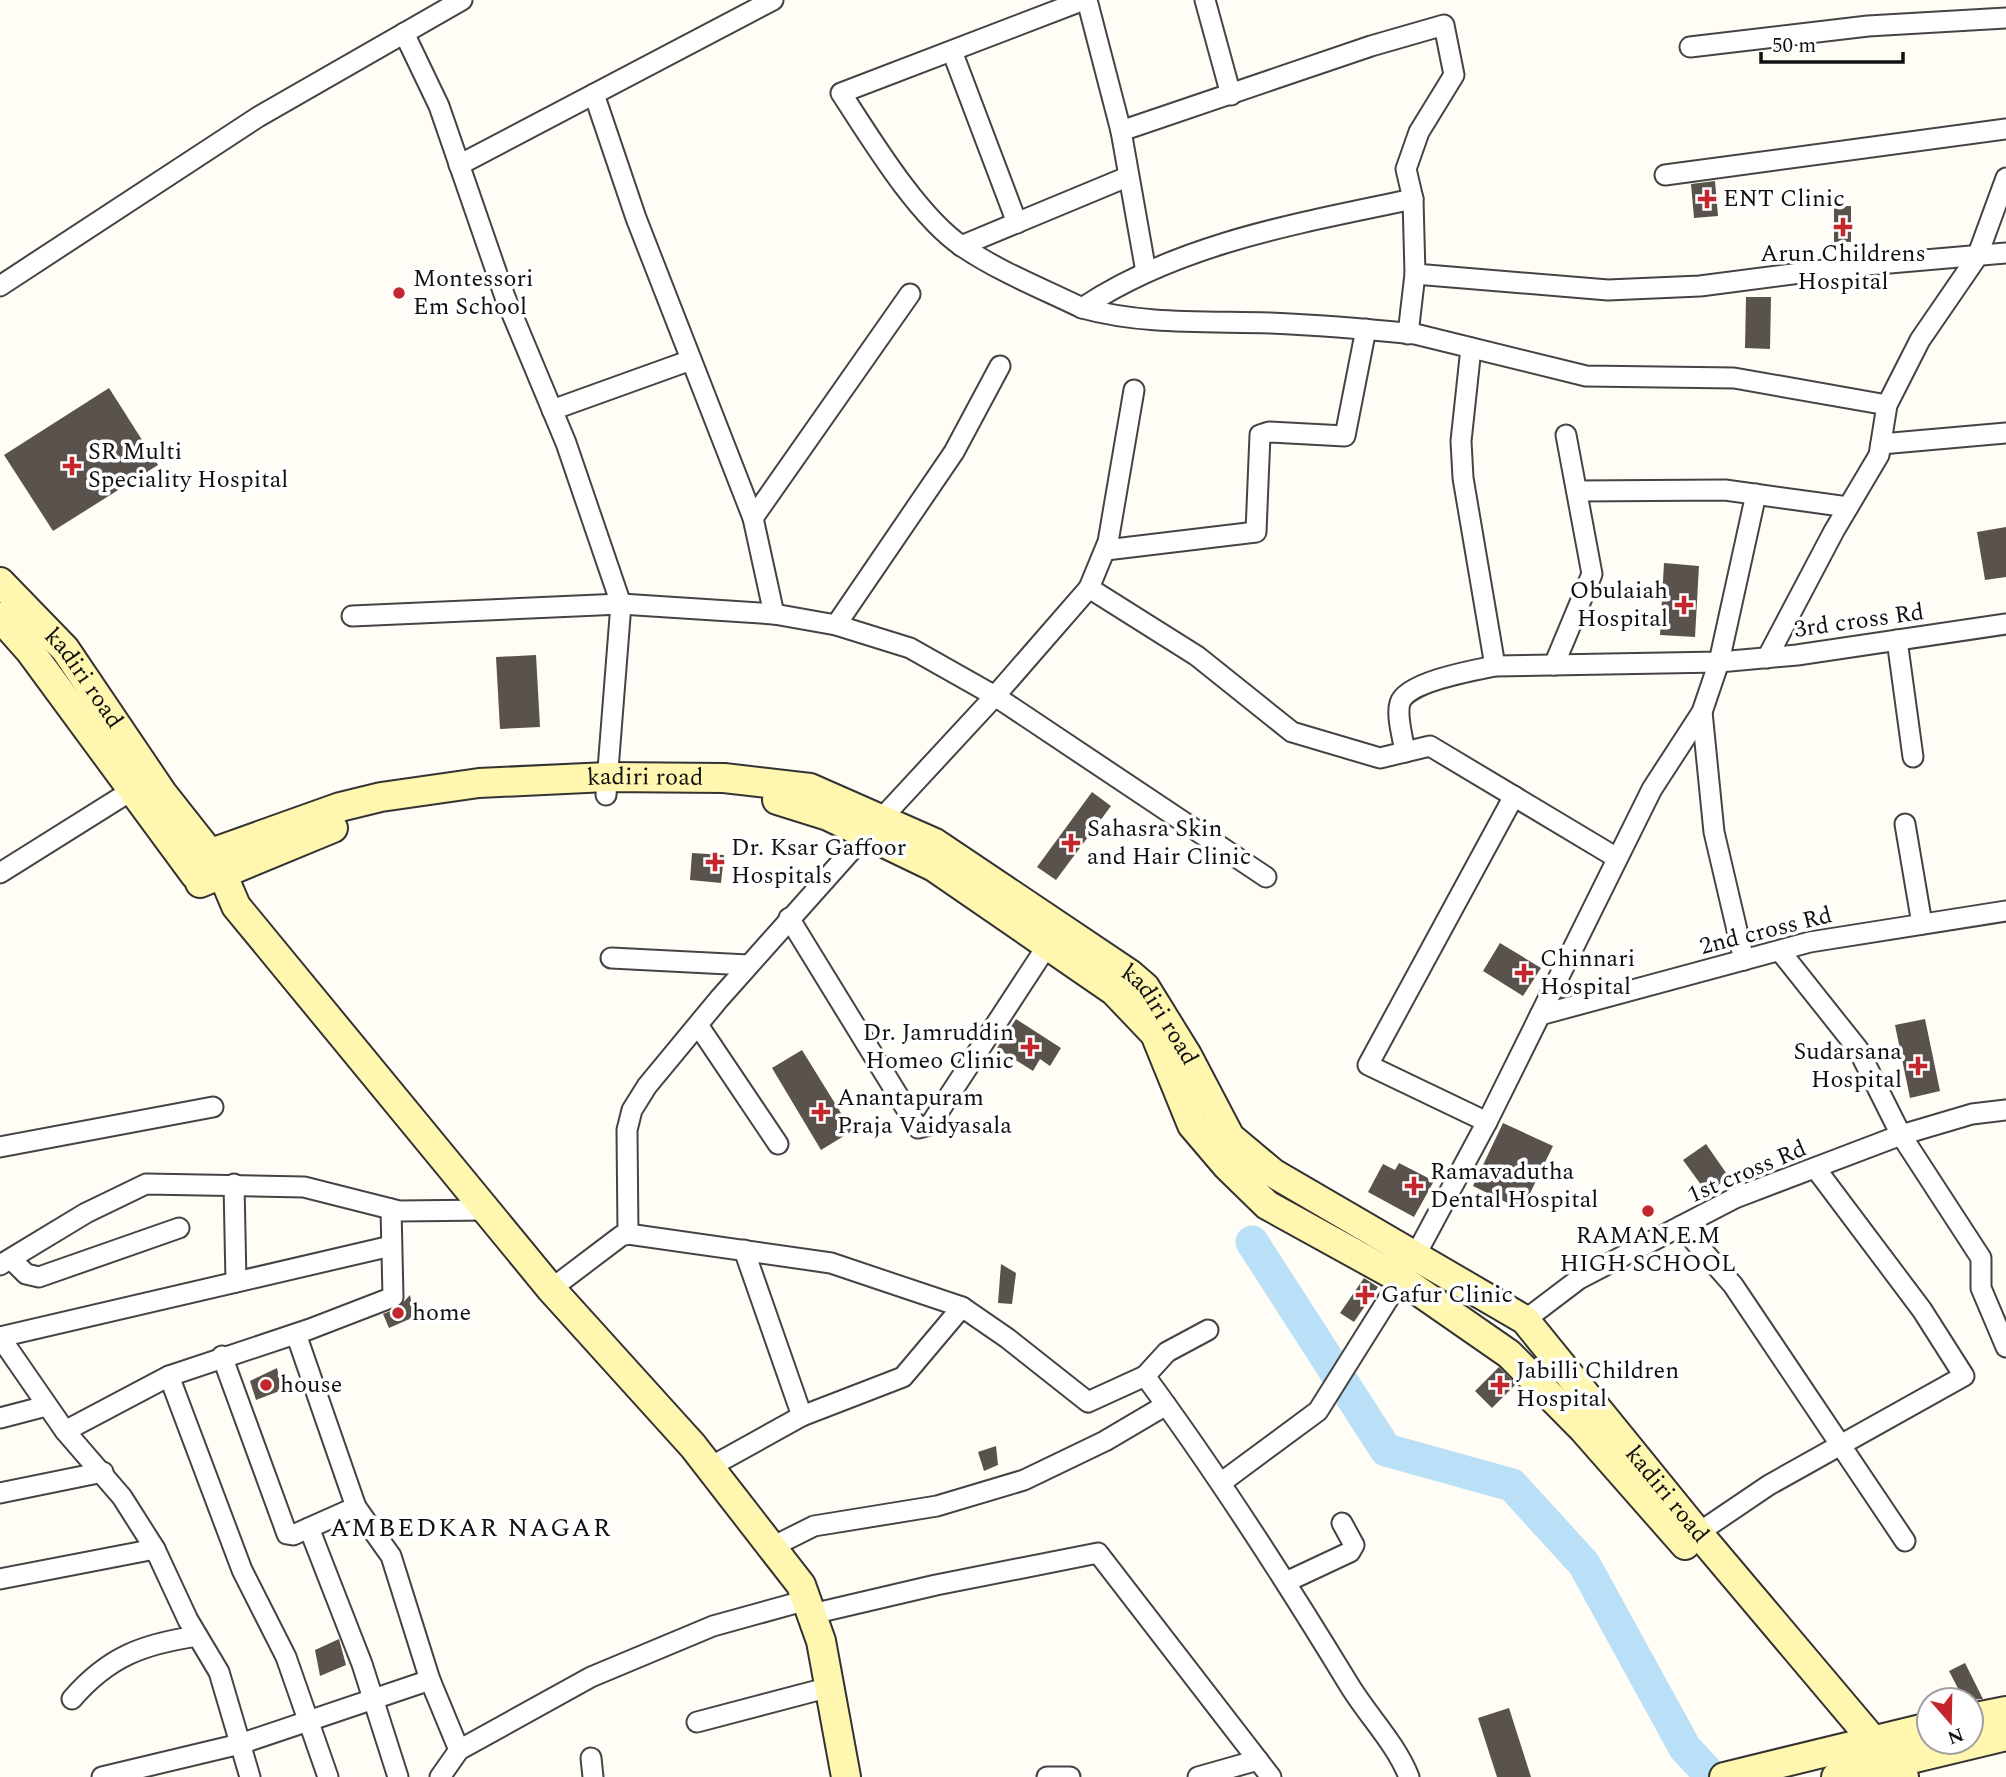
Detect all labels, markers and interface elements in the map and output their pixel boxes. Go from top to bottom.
scale bar [1761,21,1903,65]
text: 50 m [1772,30,1816,62]
place label: ENT Clinic [1723,181,1845,217]
marker: ENT Clinic [1697,189,1717,209]
marker: Arun Childrens Hospital [1833,217,1853,237]
place label: Arun Childrens Hospital [1760,236,1926,300]
place label: Montessori Em School [413,261,534,325]
marker: Montessori Em School [391,285,407,301]
place label: SR Multi Speciality Hospital [88,434,288,498]
marker: SR Multi Speciality Hospital [62,456,82,476]
place label: Obulaiah Hospital [1570,573,1668,637]
street label: 3rd cross Rd [1792,594,1926,648]
marker: Obulaiah Hospital [1674,595,1694,615]
street label: kadiri road [36,620,132,736]
street label: kadiri road [586,759,704,796]
place label: Sahasra Skin and Hair Clinic [1087,811,1251,875]
place label: Dr. Ksar Gaffoor Hospitals [731,830,906,894]
marker: Sahasra Skin and Hair Clinic [1061,833,1081,853]
marker: Dr. Ksar Gaffoor Hospitals [705,852,725,872]
street label: 2nd cross Rd [1696,897,1836,965]
place label: Chinnari Hospital [1540,941,1635,1005]
street label: kadiri road [1114,955,1207,1072]
marker: Chinnari Hospital [1514,963,1534,983]
place label: Dr. Jamruddin Homeo Clinic [863,1015,1014,1079]
place label: Sudarsana Hospital [1793,1034,1902,1098]
marker: Dr. Jamruddin Homeo Clinic [1020,1037,1040,1057]
marker: Sudarsana Hospital [1908,1056,1928,1076]
place label: Anantapuram Praja Vaidyasala [837,1080,1012,1144]
marker: Anantapuram Praja Vaidyasala [811,1102,831,1122]
street label: 1st cross Rd [1682,1131,1812,1213]
place label: Ramavadutha Dental Hospital [1430,1154,1598,1218]
marker: Ramavadutha Dental Hospital [1404,1176,1424,1196]
marker: RAMAN E.M HIGH SCHOOL [1640,1203,1656,1219]
place label: RAMAN E.M HIGH SCHOOL [1560,1218,1736,1282]
place label: Gafur Clinic [1381,1277,1513,1313]
marker: Gafur Clinic [1355,1285,1375,1305]
place label: home [412,1295,471,1331]
marker: home [390,1305,406,1321]
place label: Jabilli Children Hospital [1516,1353,1679,1417]
place label: house [280,1367,342,1403]
marker: Jabilli Children Hospital [1490,1375,1510,1395]
marker: house [258,1377,274,1393]
street label: kadiri road [1616,1438,1717,1551]
district label: AMBEDKAR NAGAR [330,1508,612,1548]
north arrow [1915,1686,1985,1756]
text: N [1943,1719,1968,1752]

